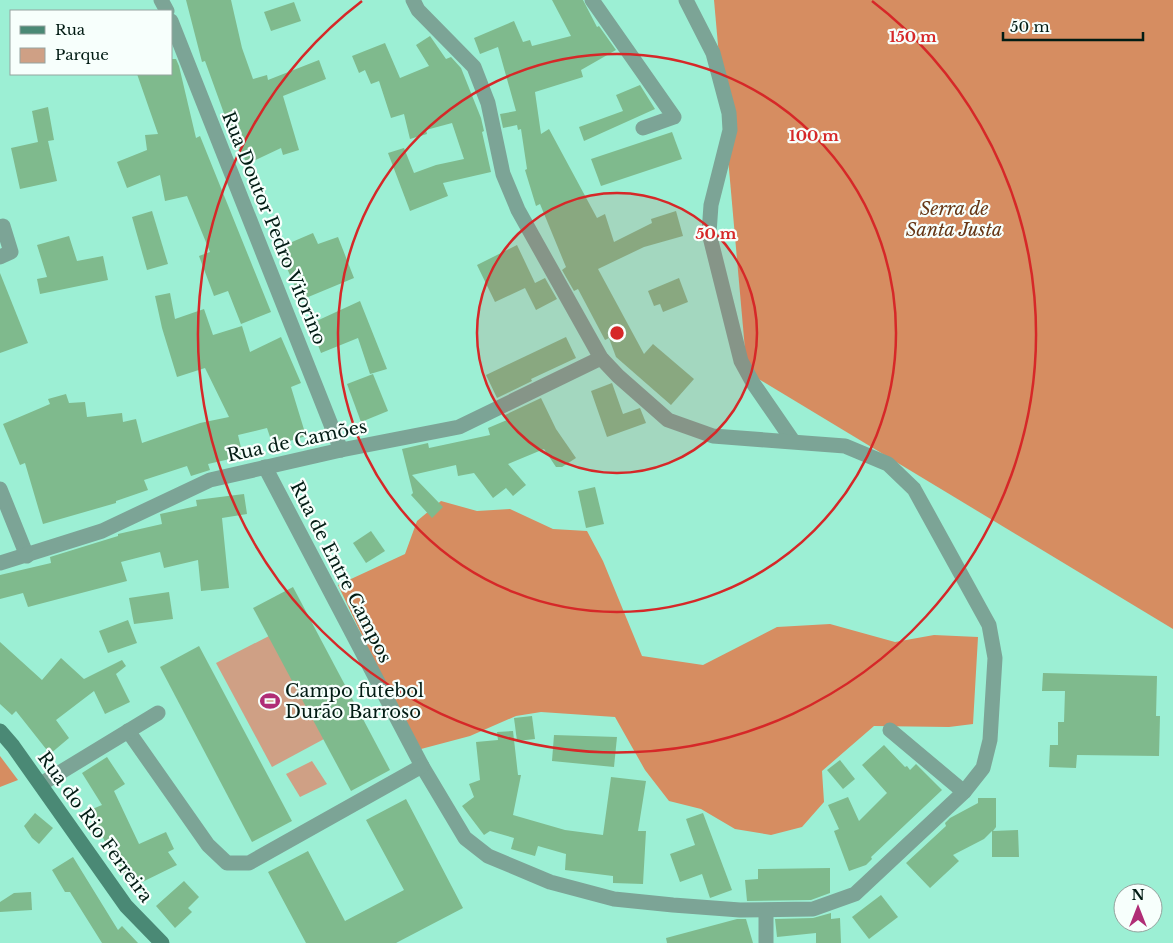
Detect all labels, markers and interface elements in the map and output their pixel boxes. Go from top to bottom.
legend [10,10,172,75]
scale bar [1003,10,1143,42]
text: 50 m [1010,17,1050,36]
text: Rua [55,20,86,39]
text: 150 m [889,27,937,46]
text: Parque [55,45,109,64]
street label: Rua Doutor Pedro Vitorino [217,108,331,348]
text: 100 m [789,126,839,145]
park label: Serra de Santa Justa [906,198,1002,241]
text: 50 m [696,224,737,243]
centre of rings [608,324,626,342]
street label: Rua de Camões [225,415,369,467]
street label: Rua de Entre Campos [286,478,396,666]
place label: Campo futebol Durão Barroso [285,680,424,723]
sports icon: Campo futebol Durão Barroso [259,690,281,712]
street label: Rua do Rio Ferreira [33,747,157,907]
north arrow [1113,883,1163,933]
text: N [1131,886,1145,904]

